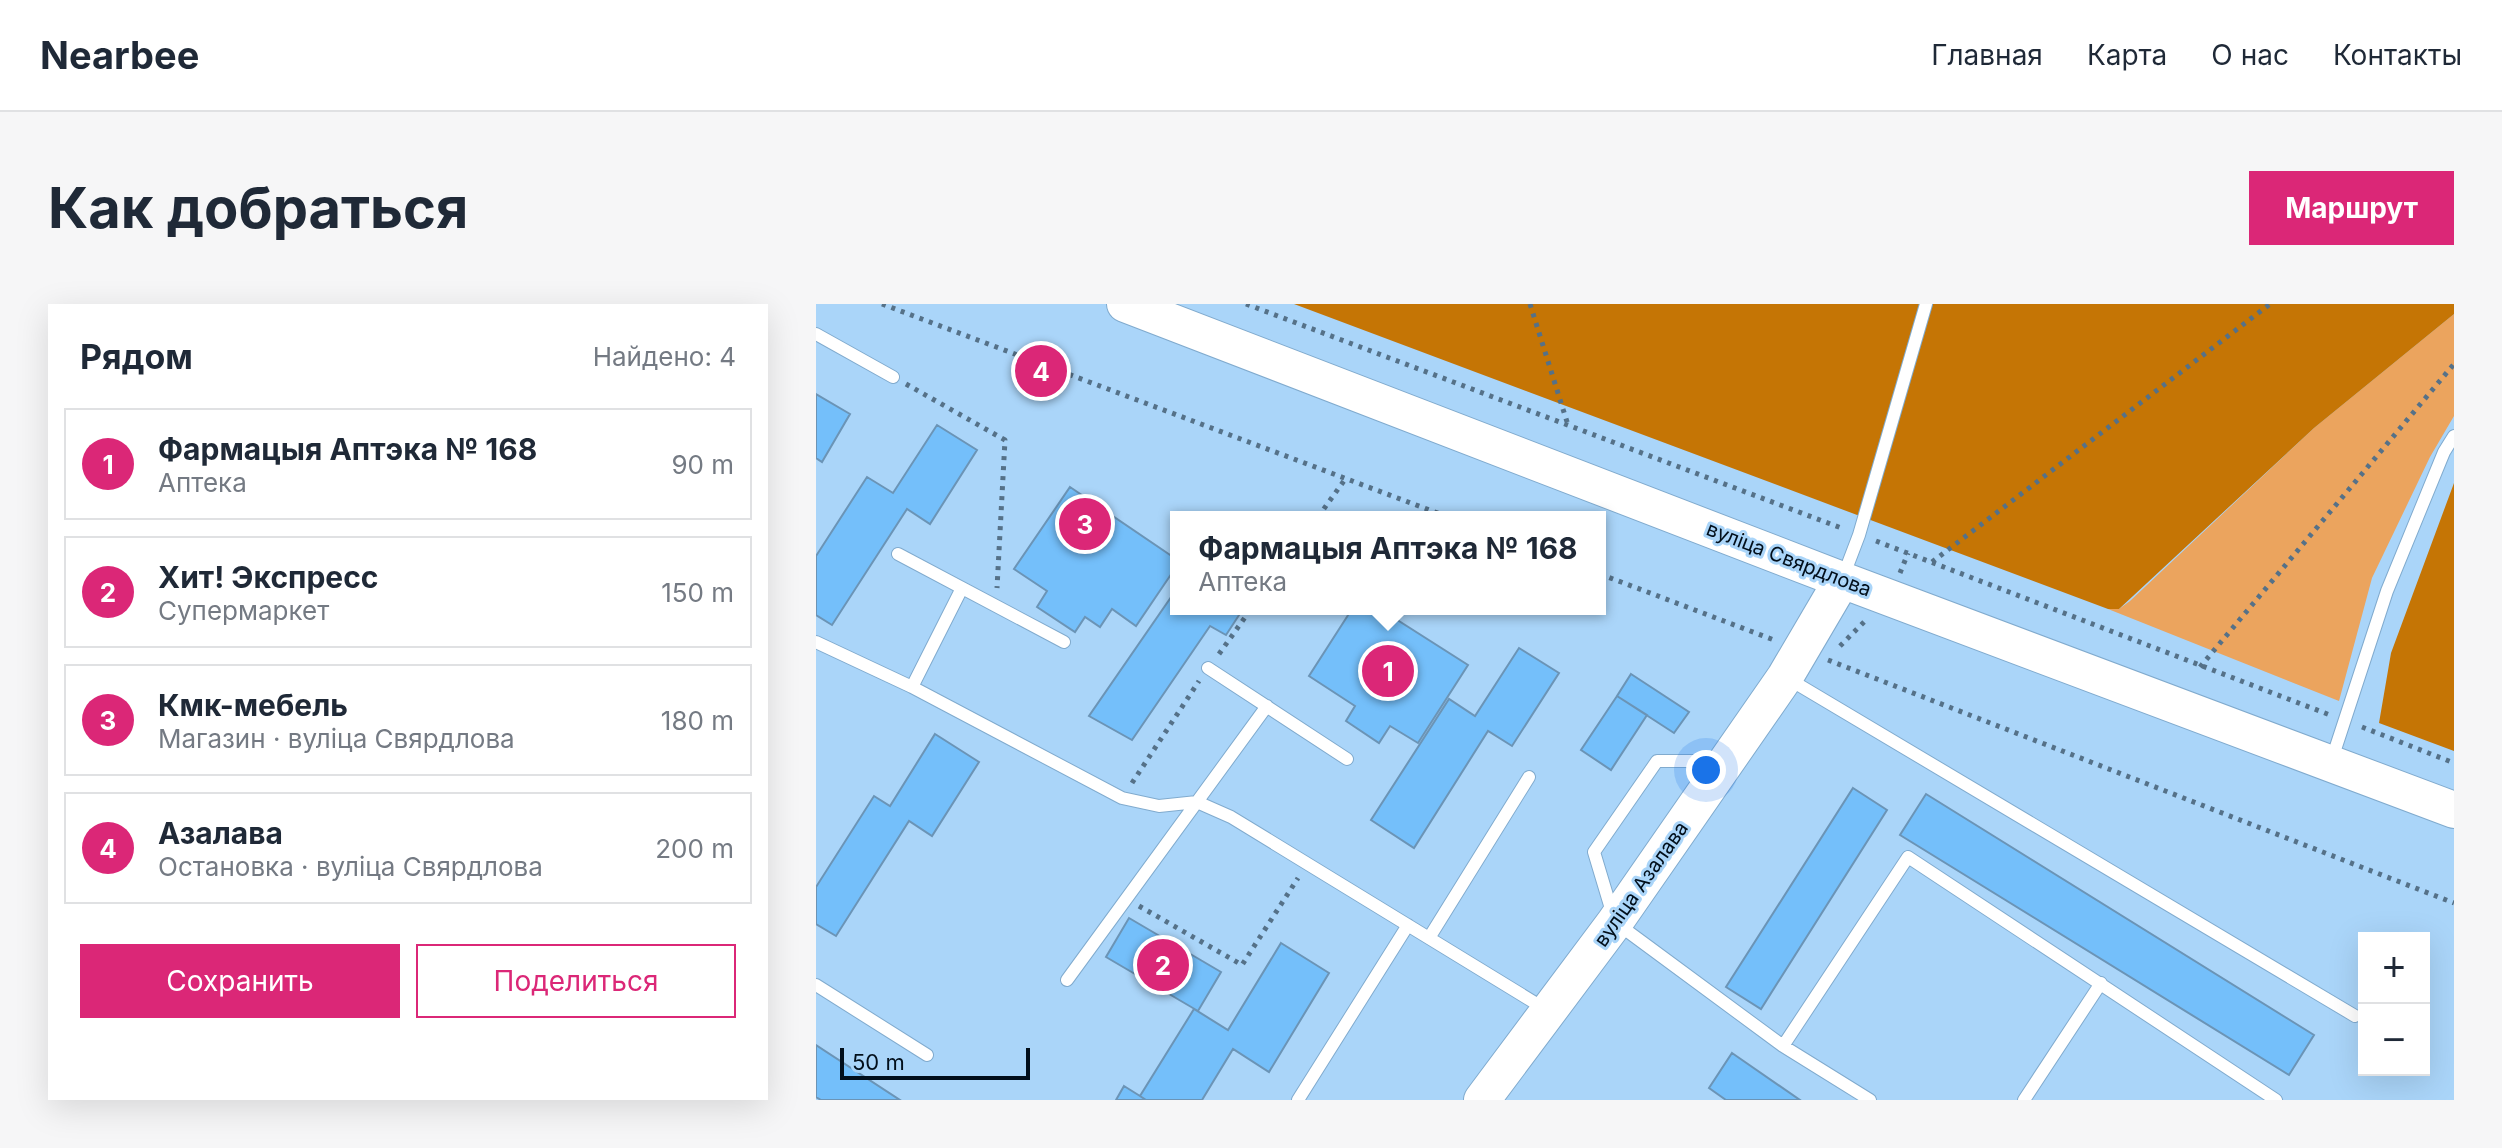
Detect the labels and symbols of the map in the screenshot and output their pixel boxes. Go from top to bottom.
pin: 4 [1015,341,1067,401]
pin: 3 [1059,494,1111,554]
street label: вуліца Свярдлова [1703,517,1875,601]
pin: 1 [1362,641,1414,701]
your location [1686,750,1726,790]
street label: вуліца Азалава [1589,817,1693,951]
pin: 2 [1137,935,1189,995]
scale bar [840,1044,1030,1080]

